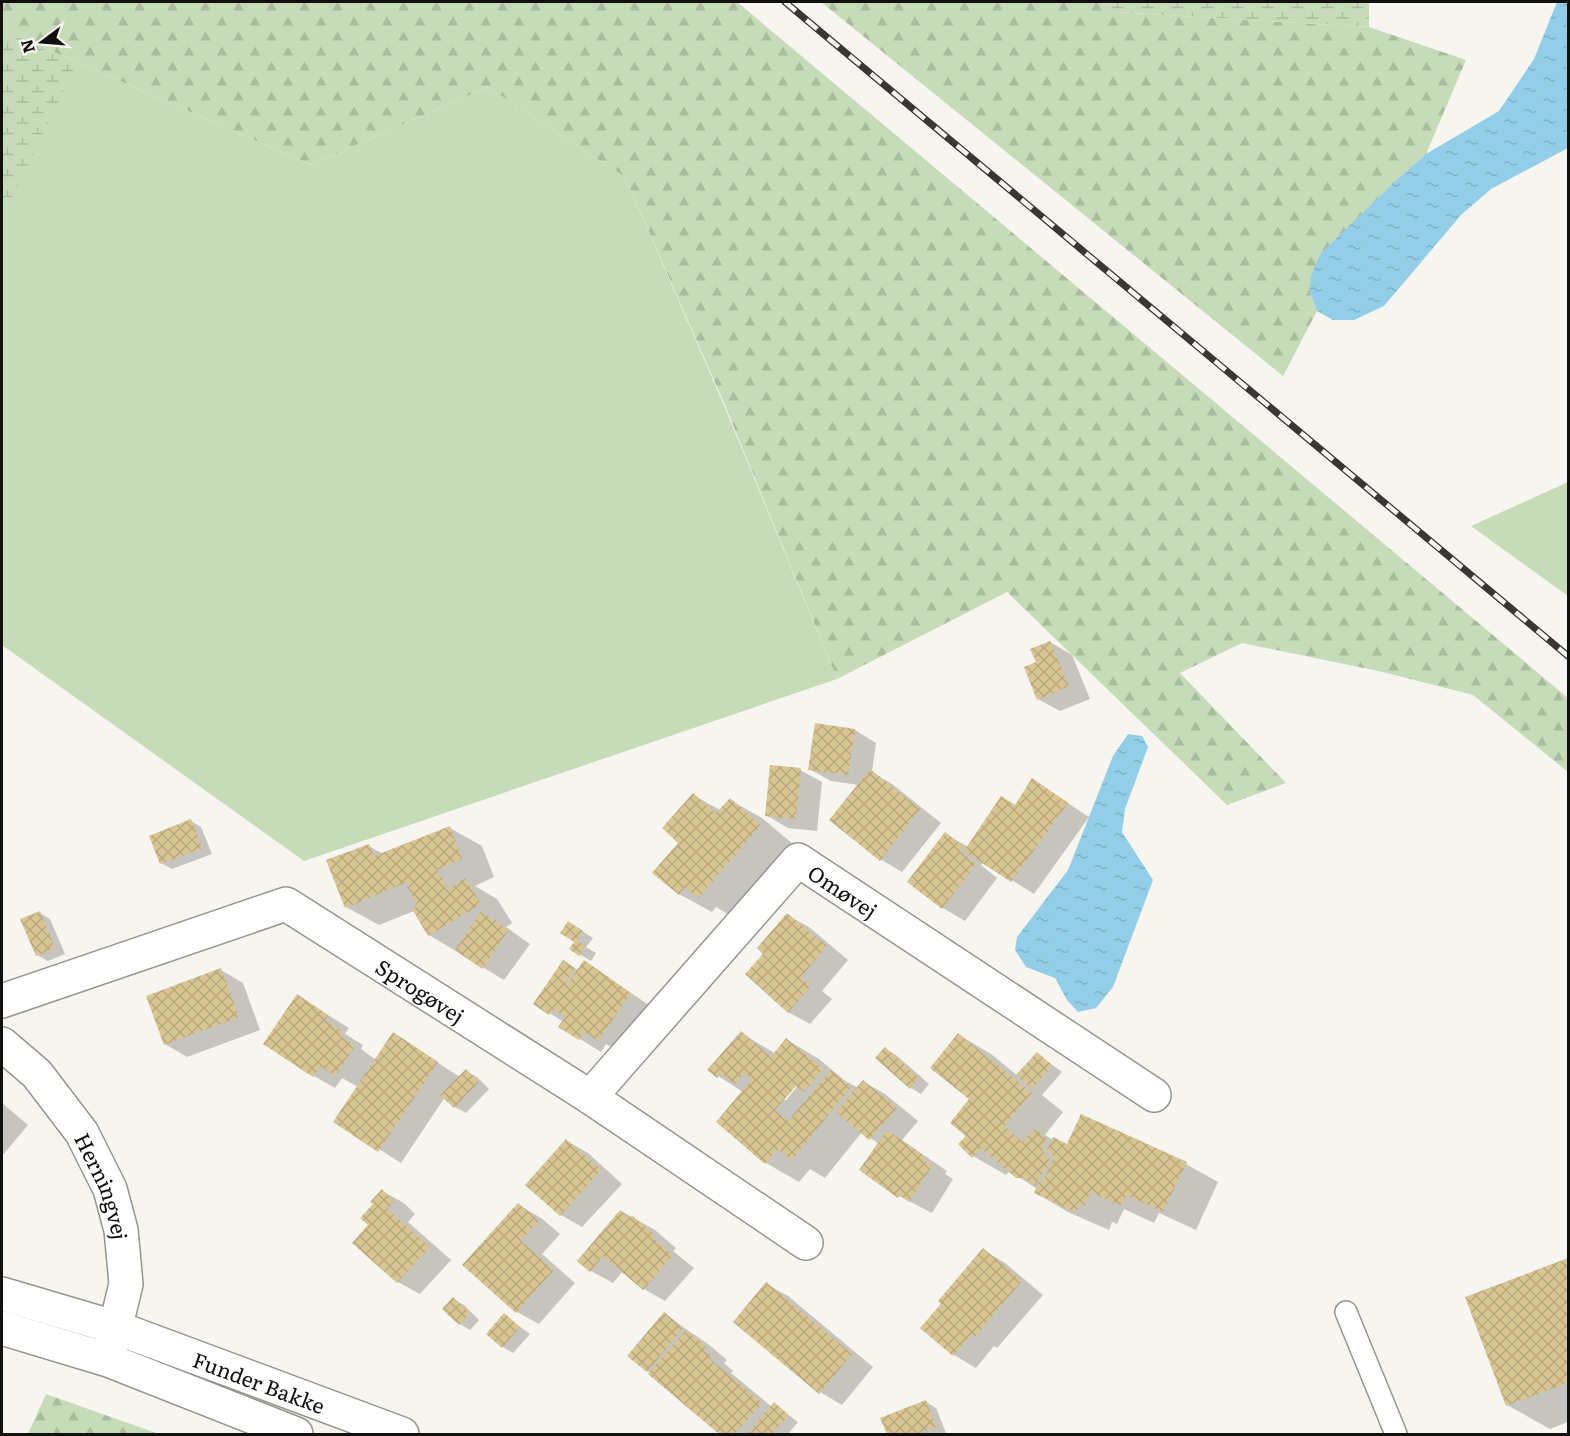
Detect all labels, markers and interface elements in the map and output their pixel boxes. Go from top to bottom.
north arrow [12,12,72,72]
text: N [13,37,40,56]
street label: Omøvej [803,856,885,924]
street label: Sprogøvej [370,950,472,1030]
street label: Herningvej [68,1127,137,1241]
street label: Funder Bakke [189,1342,330,1420]

